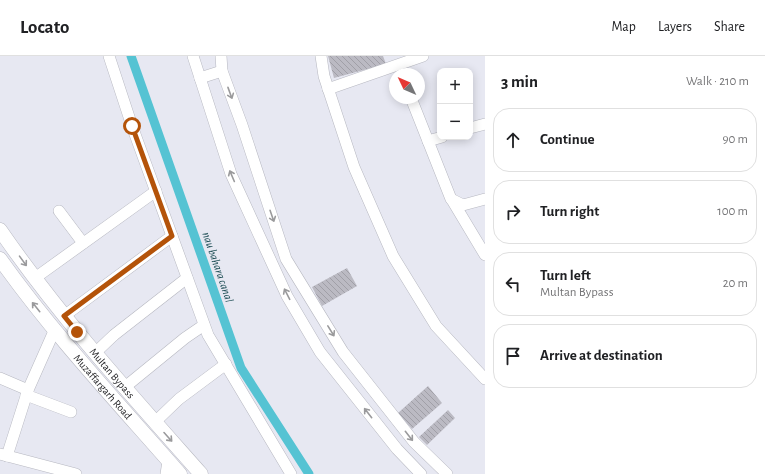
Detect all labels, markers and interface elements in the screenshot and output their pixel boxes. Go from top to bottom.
text: Locato [20,18,69,37]
text: Map [611,20,636,34]
text: Layers [658,20,692,34]
text: Share [714,20,745,34]
north arrow [389,68,425,104]
map controls [437,68,473,140]
button: + [437,68,473,104]
text: 3 min [501,73,538,90]
text: Walk · 210 m [686,75,749,88]
one-way arrow [227,87,234,100]
button: − [437,104,473,140]
route start [123,117,141,135]
icon: ahead [502,129,524,151]
text: Continue [540,132,595,147]
text: 90 m [722,133,748,146]
one-way arrow [228,171,235,183]
icon: right [502,201,524,223]
text: Turn right [540,204,599,219]
text: 100 m [717,205,748,218]
one-way arrow [269,210,276,223]
water label: nau bahara canal [200,230,236,304]
one-way arrow [19,256,27,267]
text: Turn left [540,268,591,283]
icon: left [502,273,524,295]
text: 20 m [723,277,748,290]
text: Multan Bypass [540,286,614,299]
one-way arrow [283,289,290,301]
one-way arrow [31,301,40,312]
route end [68,323,86,341]
one-way arrow [327,325,335,336]
icon: arrive [502,345,524,367]
street label: Multan Bypass [87,346,136,401]
text: Arrive at destination [540,348,663,363]
street label: Muzaffargarh Road [72,352,134,422]
one-way arrow [364,407,372,418]
one-way arrow [404,430,413,441]
one-way arrow [164,431,173,442]

